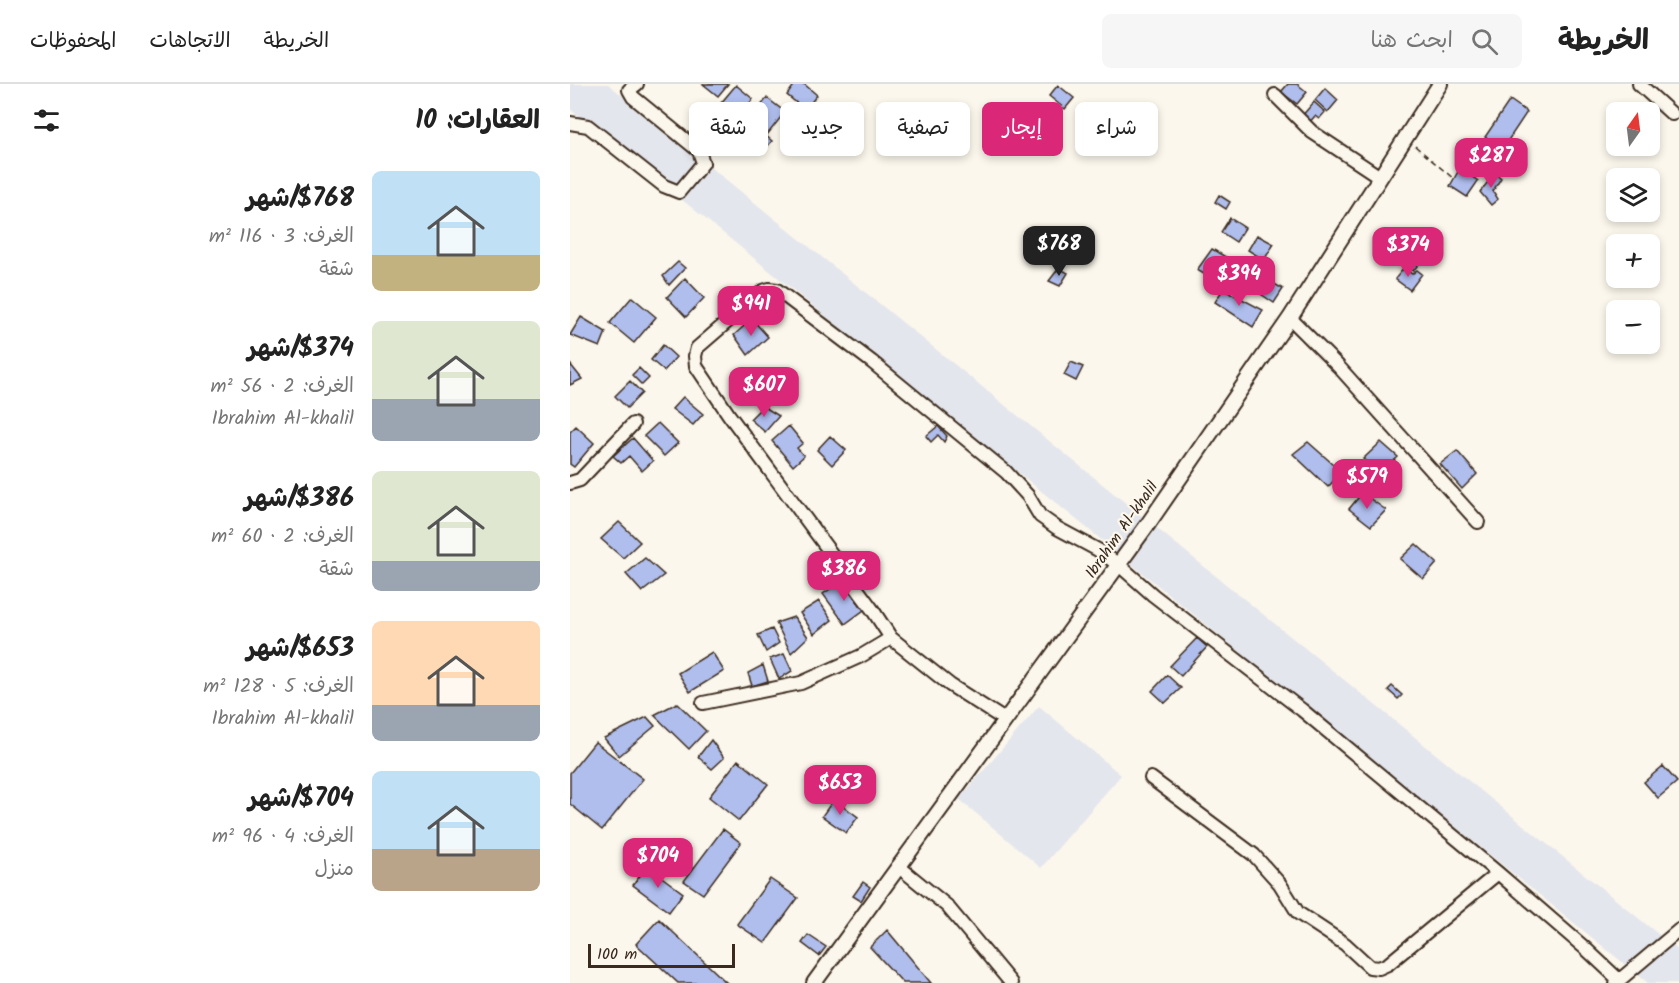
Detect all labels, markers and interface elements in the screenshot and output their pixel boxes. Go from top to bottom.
search box [1102,14,1522,68]
text: الخريطة [1558,19,1649,64]
text: ابحث هنا [1370,24,1453,59]
text: المحفوظات [30,25,116,58]
text: الاتجاهات [149,25,231,58]
text: الخريطة [264,25,329,58]
icon: search [1468,25,1501,58]
text: العقارات: 10 [415,100,540,142]
chip: شقة [689,102,768,156]
chip: جديد [780,102,864,156]
chip: تصفية [876,102,970,156]
chip: إيجار [982,102,1063,156]
chip: شراء [1075,102,1158,156]
north arrow [1606,102,1660,156]
map controls [1606,102,1660,354]
icon: filters [30,104,63,137]
pin: $287 [1455,138,1527,189]
text: $287 [1469,141,1513,173]
button: layers [1606,168,1660,222]
text: $768/شهر [246,178,354,220]
icon: home [420,195,492,267]
text: الغرف: 3 · 116 m² [209,221,354,253]
pin: $768 [1023,226,1095,277]
pin: $374 [1372,227,1444,278]
text: $768 [1037,229,1081,261]
text: $374 [1386,230,1430,262]
button: + [1606,234,1660,288]
text: شقة [319,254,354,286]
pin: $394 [1203,256,1275,307]
text: $394 [1217,259,1261,291]
pin: $941 [715,286,787,337]
text: $941 [732,289,770,321]
button: − [1606,300,1660,354]
text: $374/شهر [247,328,354,370]
icon: home [420,345,492,417]
pin: $607 [728,367,800,418]
text: $607 [743,370,785,402]
text: الغرف: 2 · 56 m² [211,371,354,403]
text: Ibrahim Al-khalil [212,403,354,435]
pin: $579 [1331,459,1403,510]
text: $579 [1346,462,1388,494]
street label: Ibrahim Al-khalil [1079,476,1165,584]
text: $386/شهر [244,478,354,520]
icon: home [420,495,492,567]
text: الغرف: 2 · 60 m² [211,521,354,553]
pin: $386 [808,551,880,602]
text: شقة [319,554,354,586]
text: $386 [821,554,867,586]
text: $653/شهر [247,628,354,670]
icon: home [420,645,492,717]
text: الغرف: 5 · 128 m² [203,671,354,703]
text: Ibrahim Al-khalil [212,703,354,735]
pin: $653 [804,765,876,816]
text: $653 [818,768,862,800]
text: $704/شهر [248,778,354,820]
icon: home [420,795,492,867]
text: الغرف: 4 · 96 m² [212,821,354,853]
pin: $704 [622,838,694,889]
text: $704 [637,841,679,873]
text: منزل [315,854,354,886]
scale bar [588,941,735,968]
text: 100 m [597,942,637,967]

